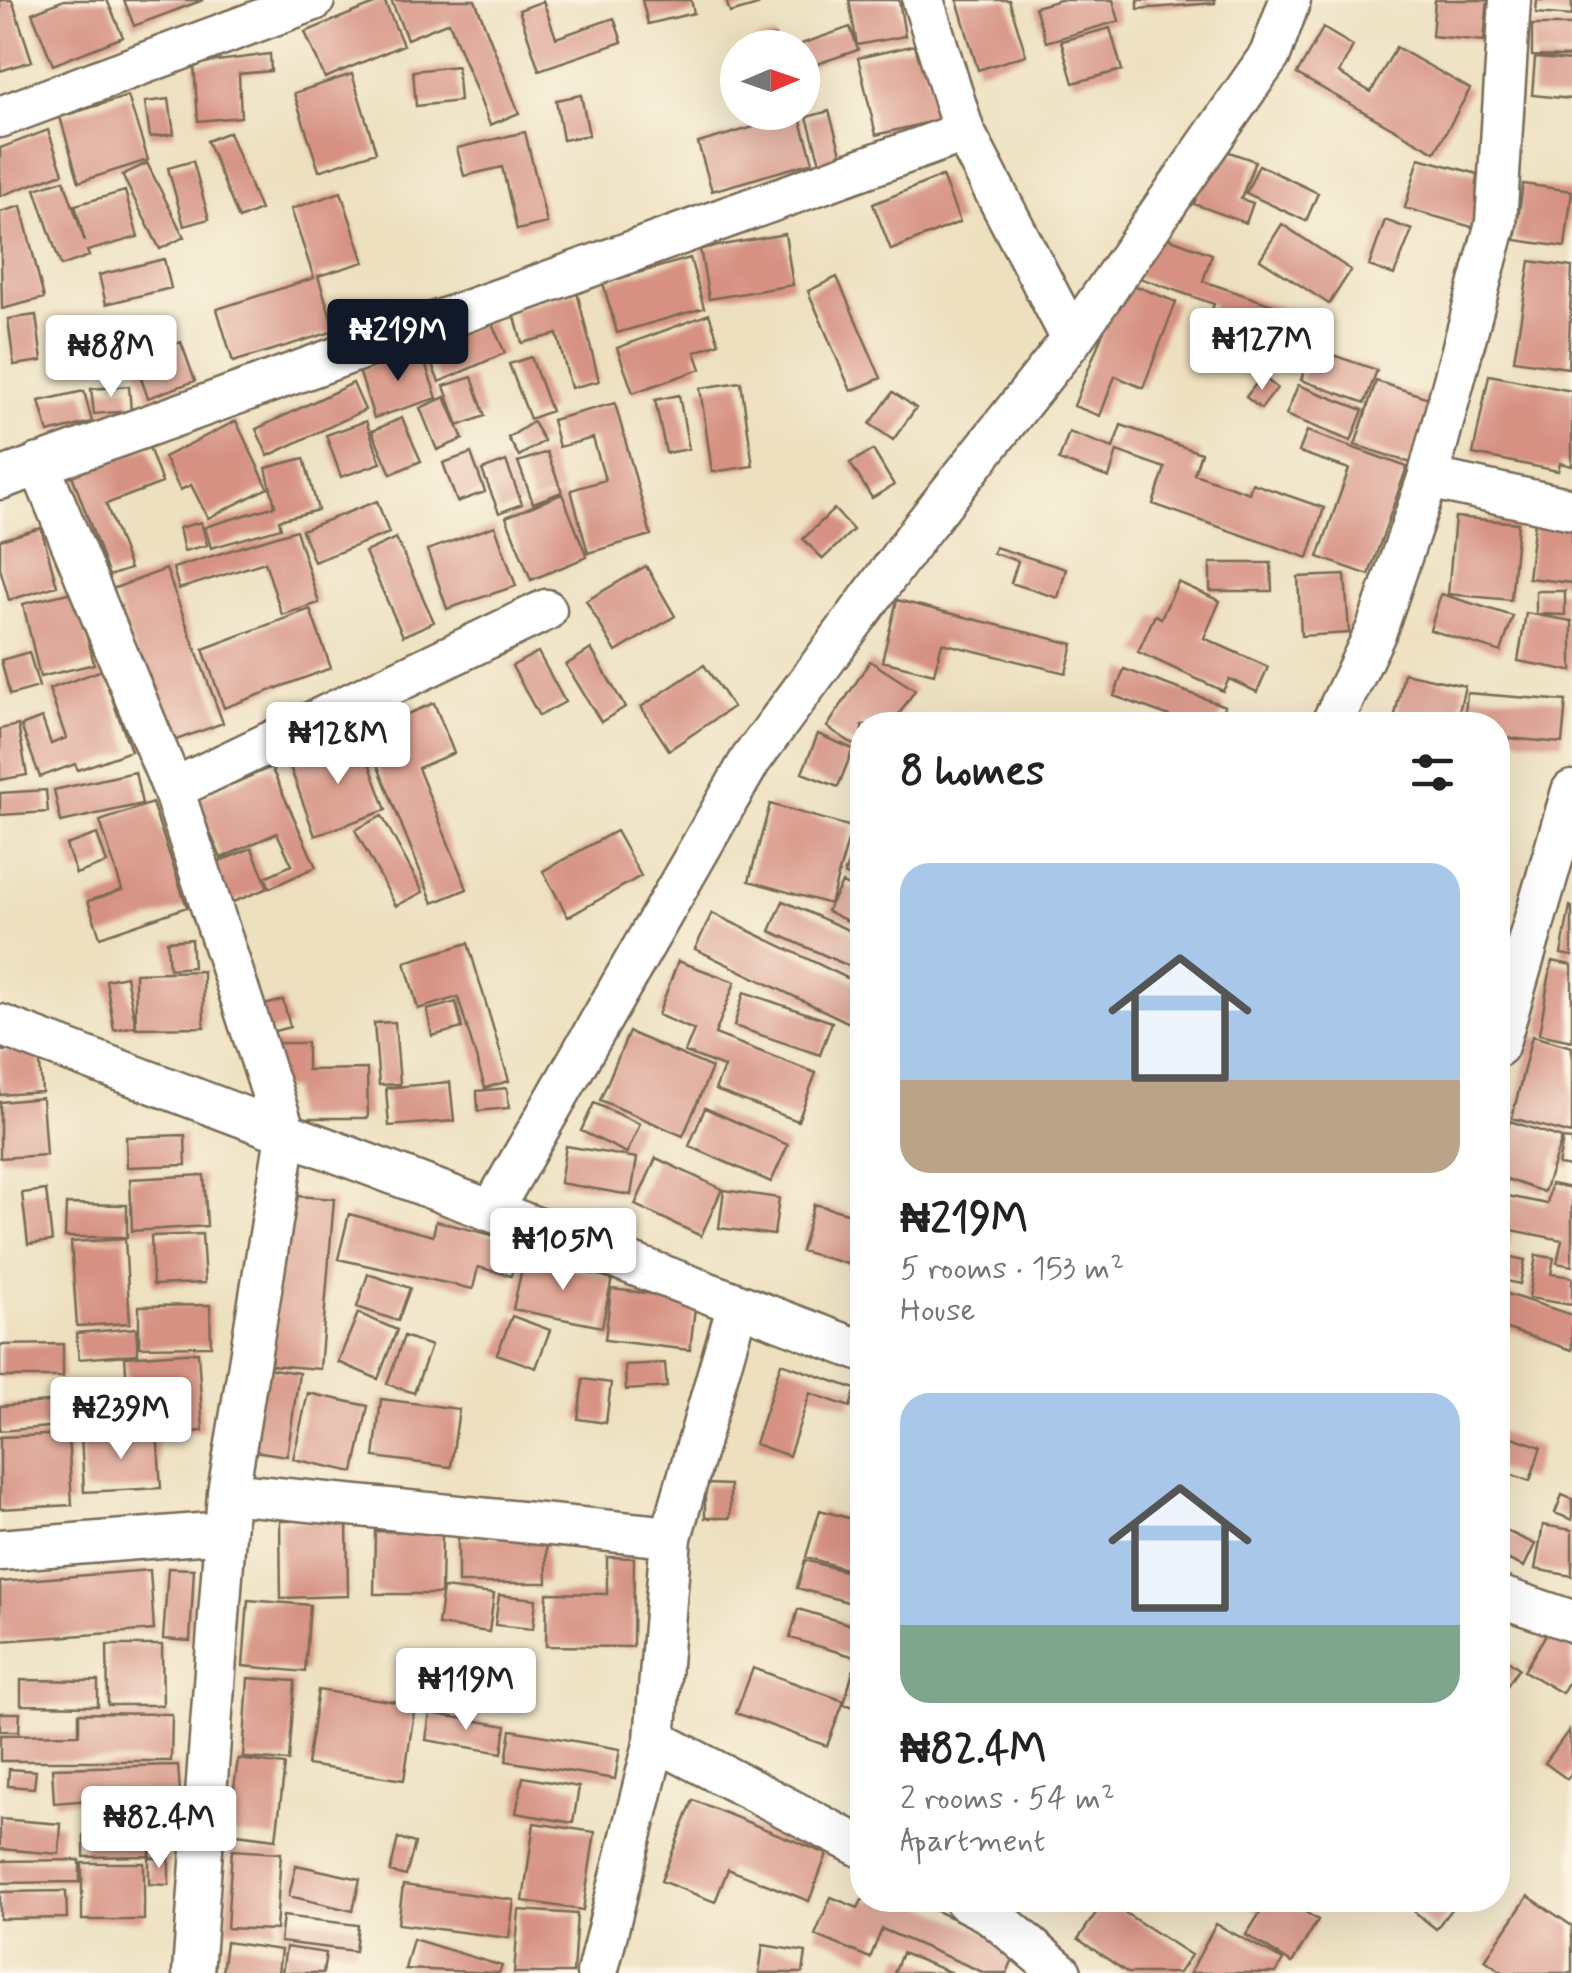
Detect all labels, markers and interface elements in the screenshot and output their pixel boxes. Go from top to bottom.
north arrow [720,30,820,130]
map controls [720,30,820,130]
pin: ₦219M [328,299,468,384]
pin: ₦127M [1192,308,1332,393]
text: ₦219M [349,310,447,352]
pin: ₦88M [52,315,170,400]
text: ₦127M [1212,319,1312,361]
text: ₦88M [68,326,154,368]
pin: ₦128M [268,702,408,787]
text: ₦128M [288,713,388,755]
text: 8 homes [900,745,1045,800]
icon: filters [1405,745,1460,800]
icon: home [1090,928,1270,1108]
text: ₦219M [900,1193,1028,1248]
pin: ₦105M [493,1208,633,1293]
text: ₦105M [512,1219,614,1261]
text: 5 rooms · 153 m² [900,1248,1124,1290]
text: House [900,1290,976,1332]
pin: ₦239M [51,1377,191,1462]
text: ₦239M [72,1388,170,1430]
icon: home [1090,1458,1270,1638]
pin: ₦119M [396,1648,536,1733]
text: ₦119M [418,1659,514,1701]
text: ₦82.4M [900,1723,1046,1778]
text: 2 rooms · 54 m² [900,1778,1115,1820]
pin: ₦82.4M [78,1786,240,1871]
text: ₦82.4M [103,1797,215,1839]
text: Apartment [900,1820,1045,1862]

